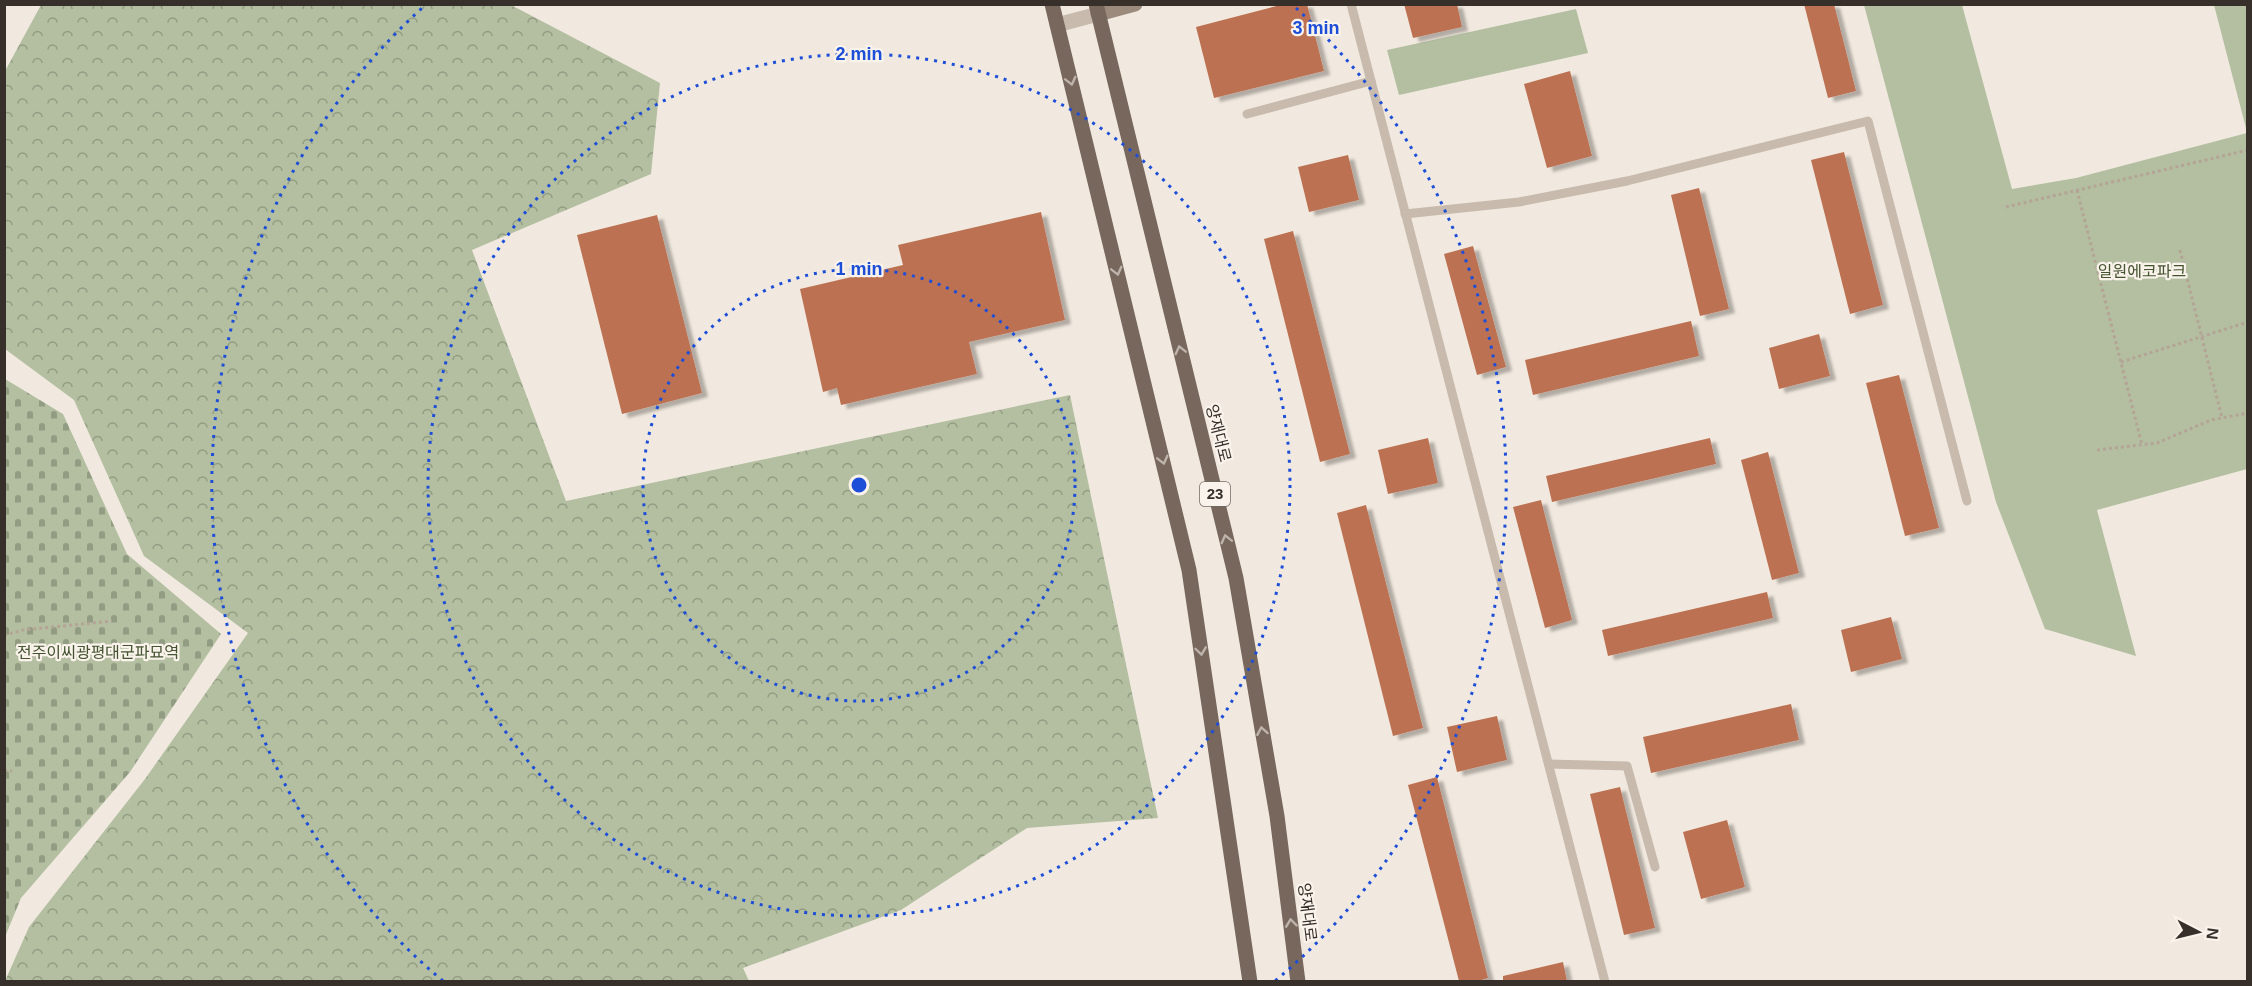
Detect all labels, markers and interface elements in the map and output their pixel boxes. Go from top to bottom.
text: 3 min [1292,18,1340,38]
text: 2 min [835,44,883,64]
one-way arrow [1063,76,1076,86]
text: 1 min [835,259,883,279]
park label: 일원에코파크 [2098,263,2186,280]
one-way arrow [1110,266,1123,276]
one-way arrow [1175,345,1188,355]
street label: 양재대로 [1203,402,1234,464]
one-way arrow [1155,455,1168,465]
centre of rings [849,475,869,495]
road number: 23 [1200,482,1230,506]
one-way arrow [1221,534,1234,544]
park label: 전주이씨광평대군파묘역 [17,644,179,661]
one-way arrow [1195,647,1207,656]
one-way arrow [1256,726,1269,736]
street label: 양재대로 [1295,882,1320,943]
north arrow [2168,902,2228,962]
one-way arrow [1285,919,1298,928]
text: N [2203,927,2222,941]

